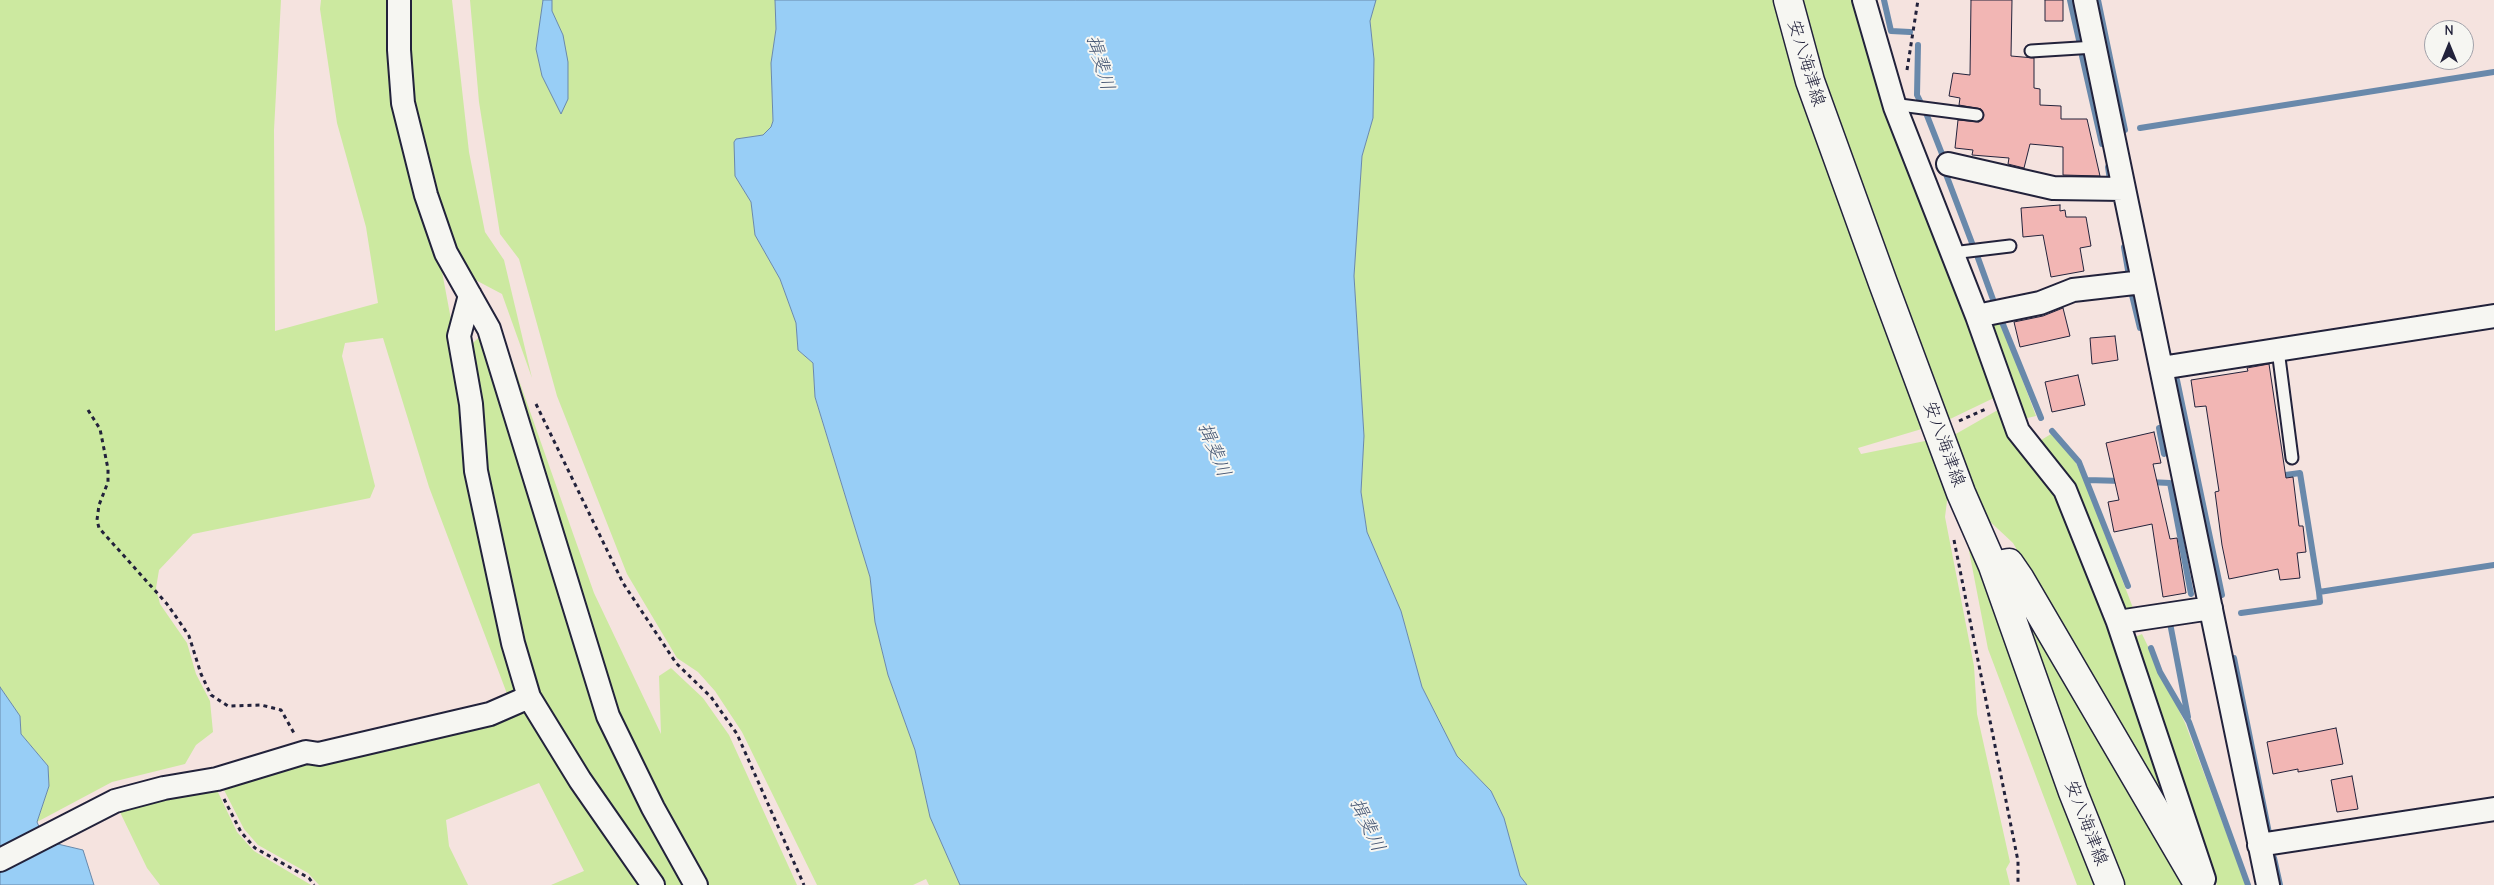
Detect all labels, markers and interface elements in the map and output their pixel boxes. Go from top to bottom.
street label: 安八海津線 [1783,17,1829,109]
north arrow [2424,20,2474,70]
text: N [2444,22,2454,39]
water label: 揖斐川 [1081,32,1119,94]
street label: 安八海津線 [1918,398,1970,490]
water label: 揖斐川 [1193,419,1235,481]
street label: 安八海津線 [2060,777,2112,869]
water label: 揖斐川 [1345,794,1389,856]

